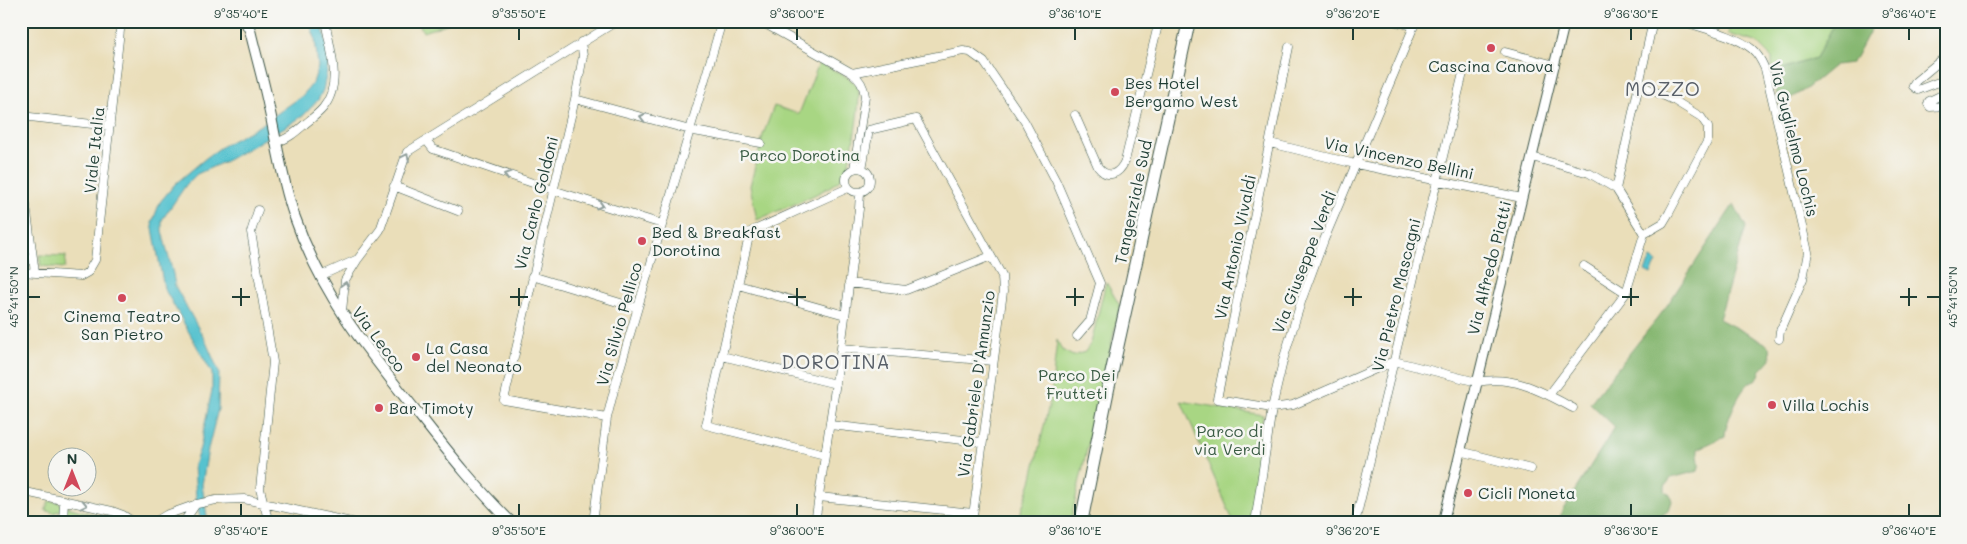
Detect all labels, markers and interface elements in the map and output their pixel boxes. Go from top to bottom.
text: 9°35'40"E [214,5,268,21]
text: 9°35'50"E [492,5,546,21]
text: 9°36'00"E [770,5,824,21]
text: 9°36'10"E [1049,5,1101,21]
text: 9°36'20"E [1326,5,1380,21]
text: 9°36'30"E [1604,5,1658,21]
text: 9°36'40"E [1882,5,1936,21]
marker: Cascina Canova [1485,42,1497,54]
place label: Cascina Canova [1428,55,1554,76]
street label: Via Guglielmo Lochis [1765,59,1824,219]
place label: Bes Hotel Bergamo West [1125,72,1238,111]
district label: MOZZO [1625,76,1701,101]
marker: Bes Hotel Bergamo West [1109,86,1121,98]
street label: Viale Italia [79,106,108,194]
one-way arrow [639,112,648,123]
street label: Via Vincenzo Bellini [1322,131,1476,184]
street label: Via Carlo Goldoni [509,134,562,272]
street label: Tangenziale Sud [1109,138,1156,266]
park label: Parco Dorotina [740,144,860,165]
one-way arrow [400,154,410,163]
one-way arrow [504,171,512,181]
street label: Via Antonio Vivaldi [1209,172,1260,321]
street label: Via Giuseppe Verdi [1267,187,1340,336]
street label: Via Alfredo Piatti [1462,198,1515,337]
one-way arrow [595,199,604,209]
street label: Via Pietro Mascagni [1366,216,1425,374]
place label: Bed & Breakfast Dorotina [652,221,781,260]
marker: Bed & Breakfast Dorotina [636,235,648,247]
street label: Via Silvio Pellico [591,260,646,388]
text: 45°41'50"N [5,266,21,328]
text: 45°41'50"N [1944,266,1960,328]
one-way arrow [339,281,349,290]
street label: Via Gabriele D'Annunzio [952,289,999,479]
marker: Cinema Teatro San Pietro [116,292,128,304]
street label: Via Lecco [348,302,411,376]
place label: Cinema Teatro San Pietro [64,305,180,344]
place label: La Casa del Neonato [426,337,522,376]
district label: DOROTINA [781,349,891,374]
marker: La Casa del Neonato [410,351,422,363]
park label: Parco Dei Frutteti [1038,364,1116,403]
place label: Villa Lochis [1782,394,1869,415]
place label: Bar Timoty [389,397,474,418]
marker: Villa Lochis [1766,399,1778,411]
marker: Bar Timoty [373,402,385,414]
park label: Parco di via Verdi [1194,420,1266,459]
north arrow [48,446,98,496]
text: N [67,449,77,468]
place label: Cicli Moneta [1478,482,1576,503]
marker: Cicli Moneta [1462,487,1474,499]
one-way arrow [79,499,88,510]
text: 9°35'40"E [214,522,268,538]
text: 9°35'50"E [492,522,546,538]
text: 9°36'00"E [770,522,824,538]
text: 9°36'10"E [1049,522,1101,538]
text: 9°36'20"E [1326,522,1380,538]
text: 9°36'30"E [1604,522,1658,538]
text: 9°36'40"E [1882,522,1936,538]

